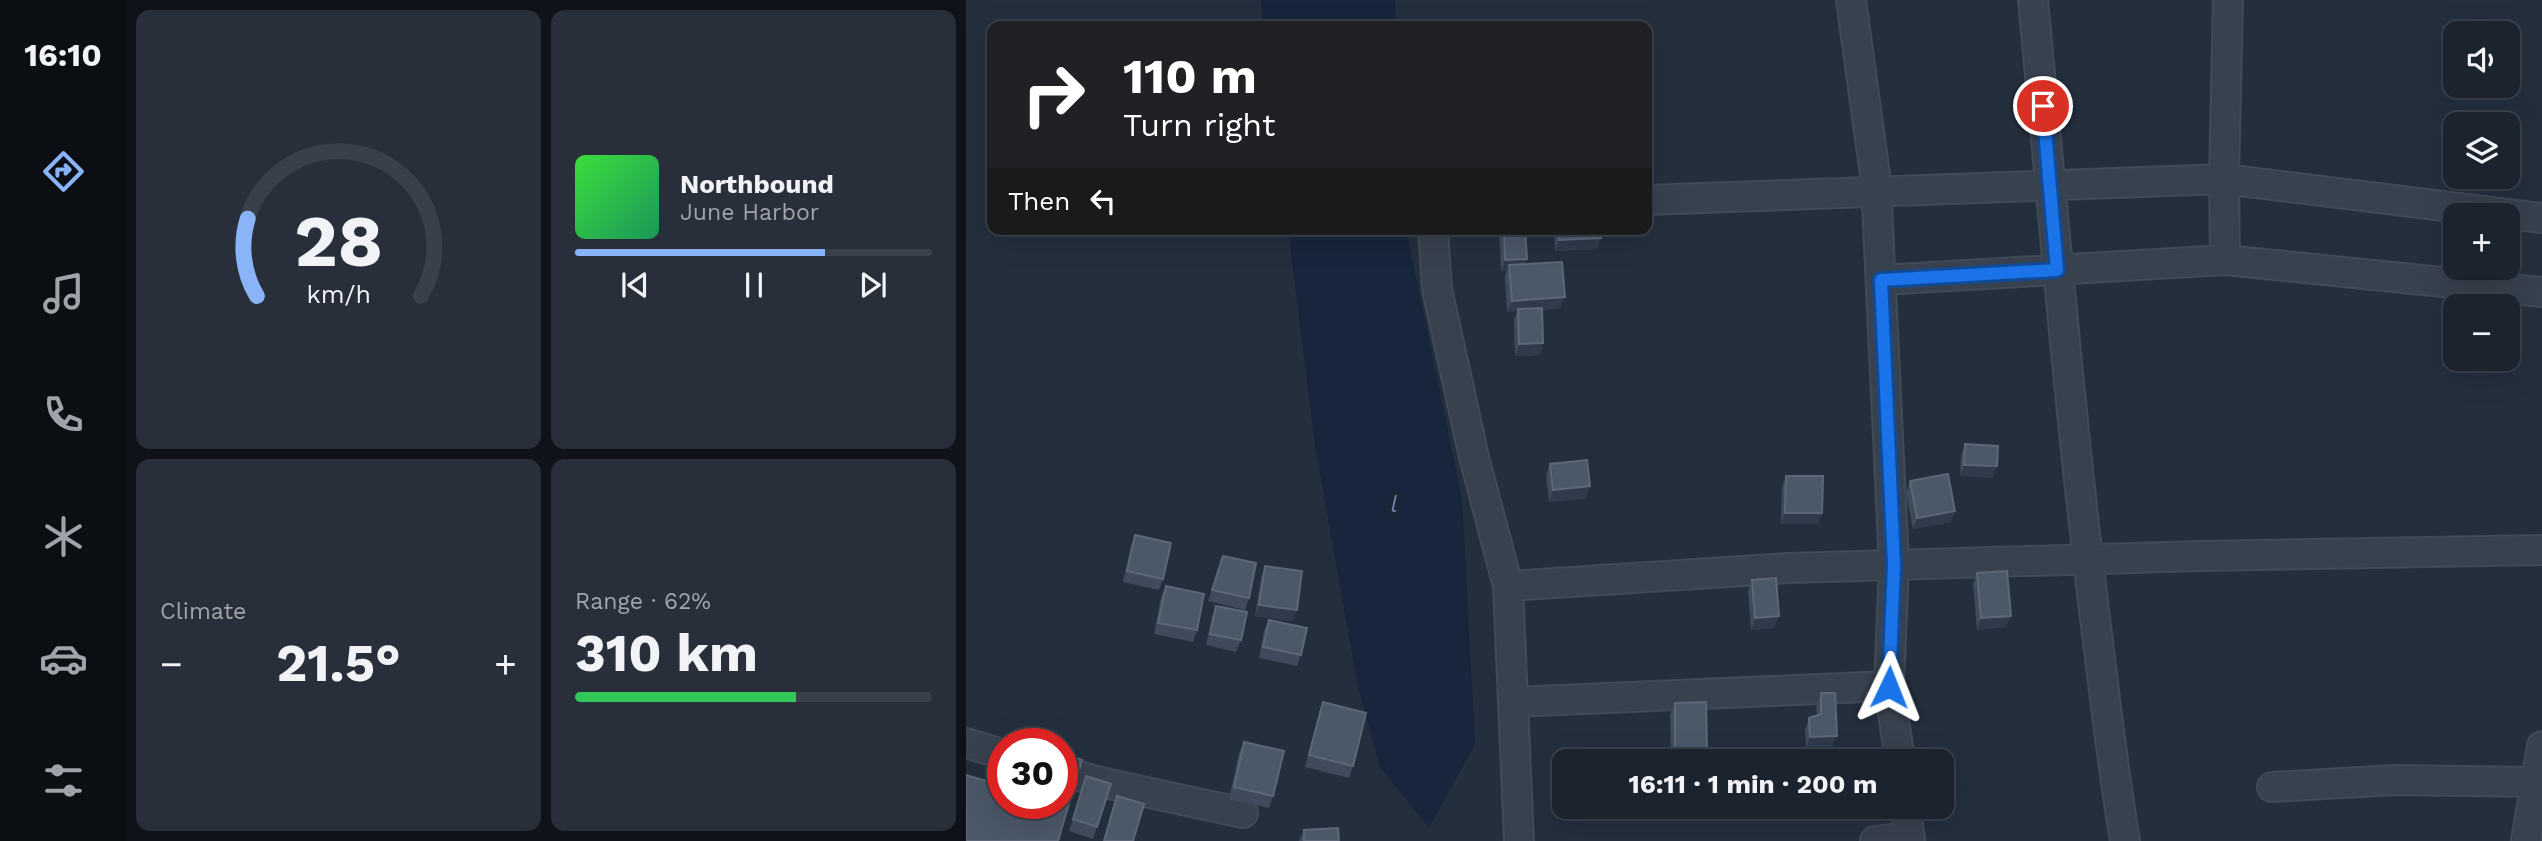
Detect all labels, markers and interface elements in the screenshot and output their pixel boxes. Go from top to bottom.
map controls [2443,21,2520,371]
button: sound [2443,21,2520,98]
text: 16:10 [24,36,102,74]
text: 110 m [1123,47,1257,105]
icon: right [1008,49,1099,140]
pin [2013,76,2073,136]
icon: arrive [2024,87,2062,125]
text: Turn right [1123,106,1275,144]
button: layers [2443,112,2520,189]
icon: directions [39,147,88,196]
text: Northbound [680,169,834,199]
icon: left [1084,182,1122,220]
text: Then [1008,186,1070,216]
text: 28 [294,198,383,284]
text: June Harbor [680,199,819,226]
button: + [2443,203,2520,280]
icon: previous [616,266,654,304]
icon: pause [735,266,773,304]
icon: next [854,266,892,304]
icon: music [39,269,88,318]
text: km/h [306,280,371,309]
button: − [2443,294,2520,371]
icon: phone [39,390,88,439]
water label: l [1391,491,1398,518]
icon: climate [39,512,88,561]
text: Range · 62% [575,588,711,615]
text: Climate [160,598,246,625]
text: 310 km [575,623,758,684]
text: 21.5° [276,633,401,694]
icon: car [39,634,88,683]
text: − [160,642,183,686]
text: + [494,642,517,686]
position arrow [1852,650,1926,724]
speed limit sign: 30 [987,728,1078,819]
icon: filters [39,756,88,805]
text: 16:11 · 1 min · 200 m [1629,769,1877,799]

